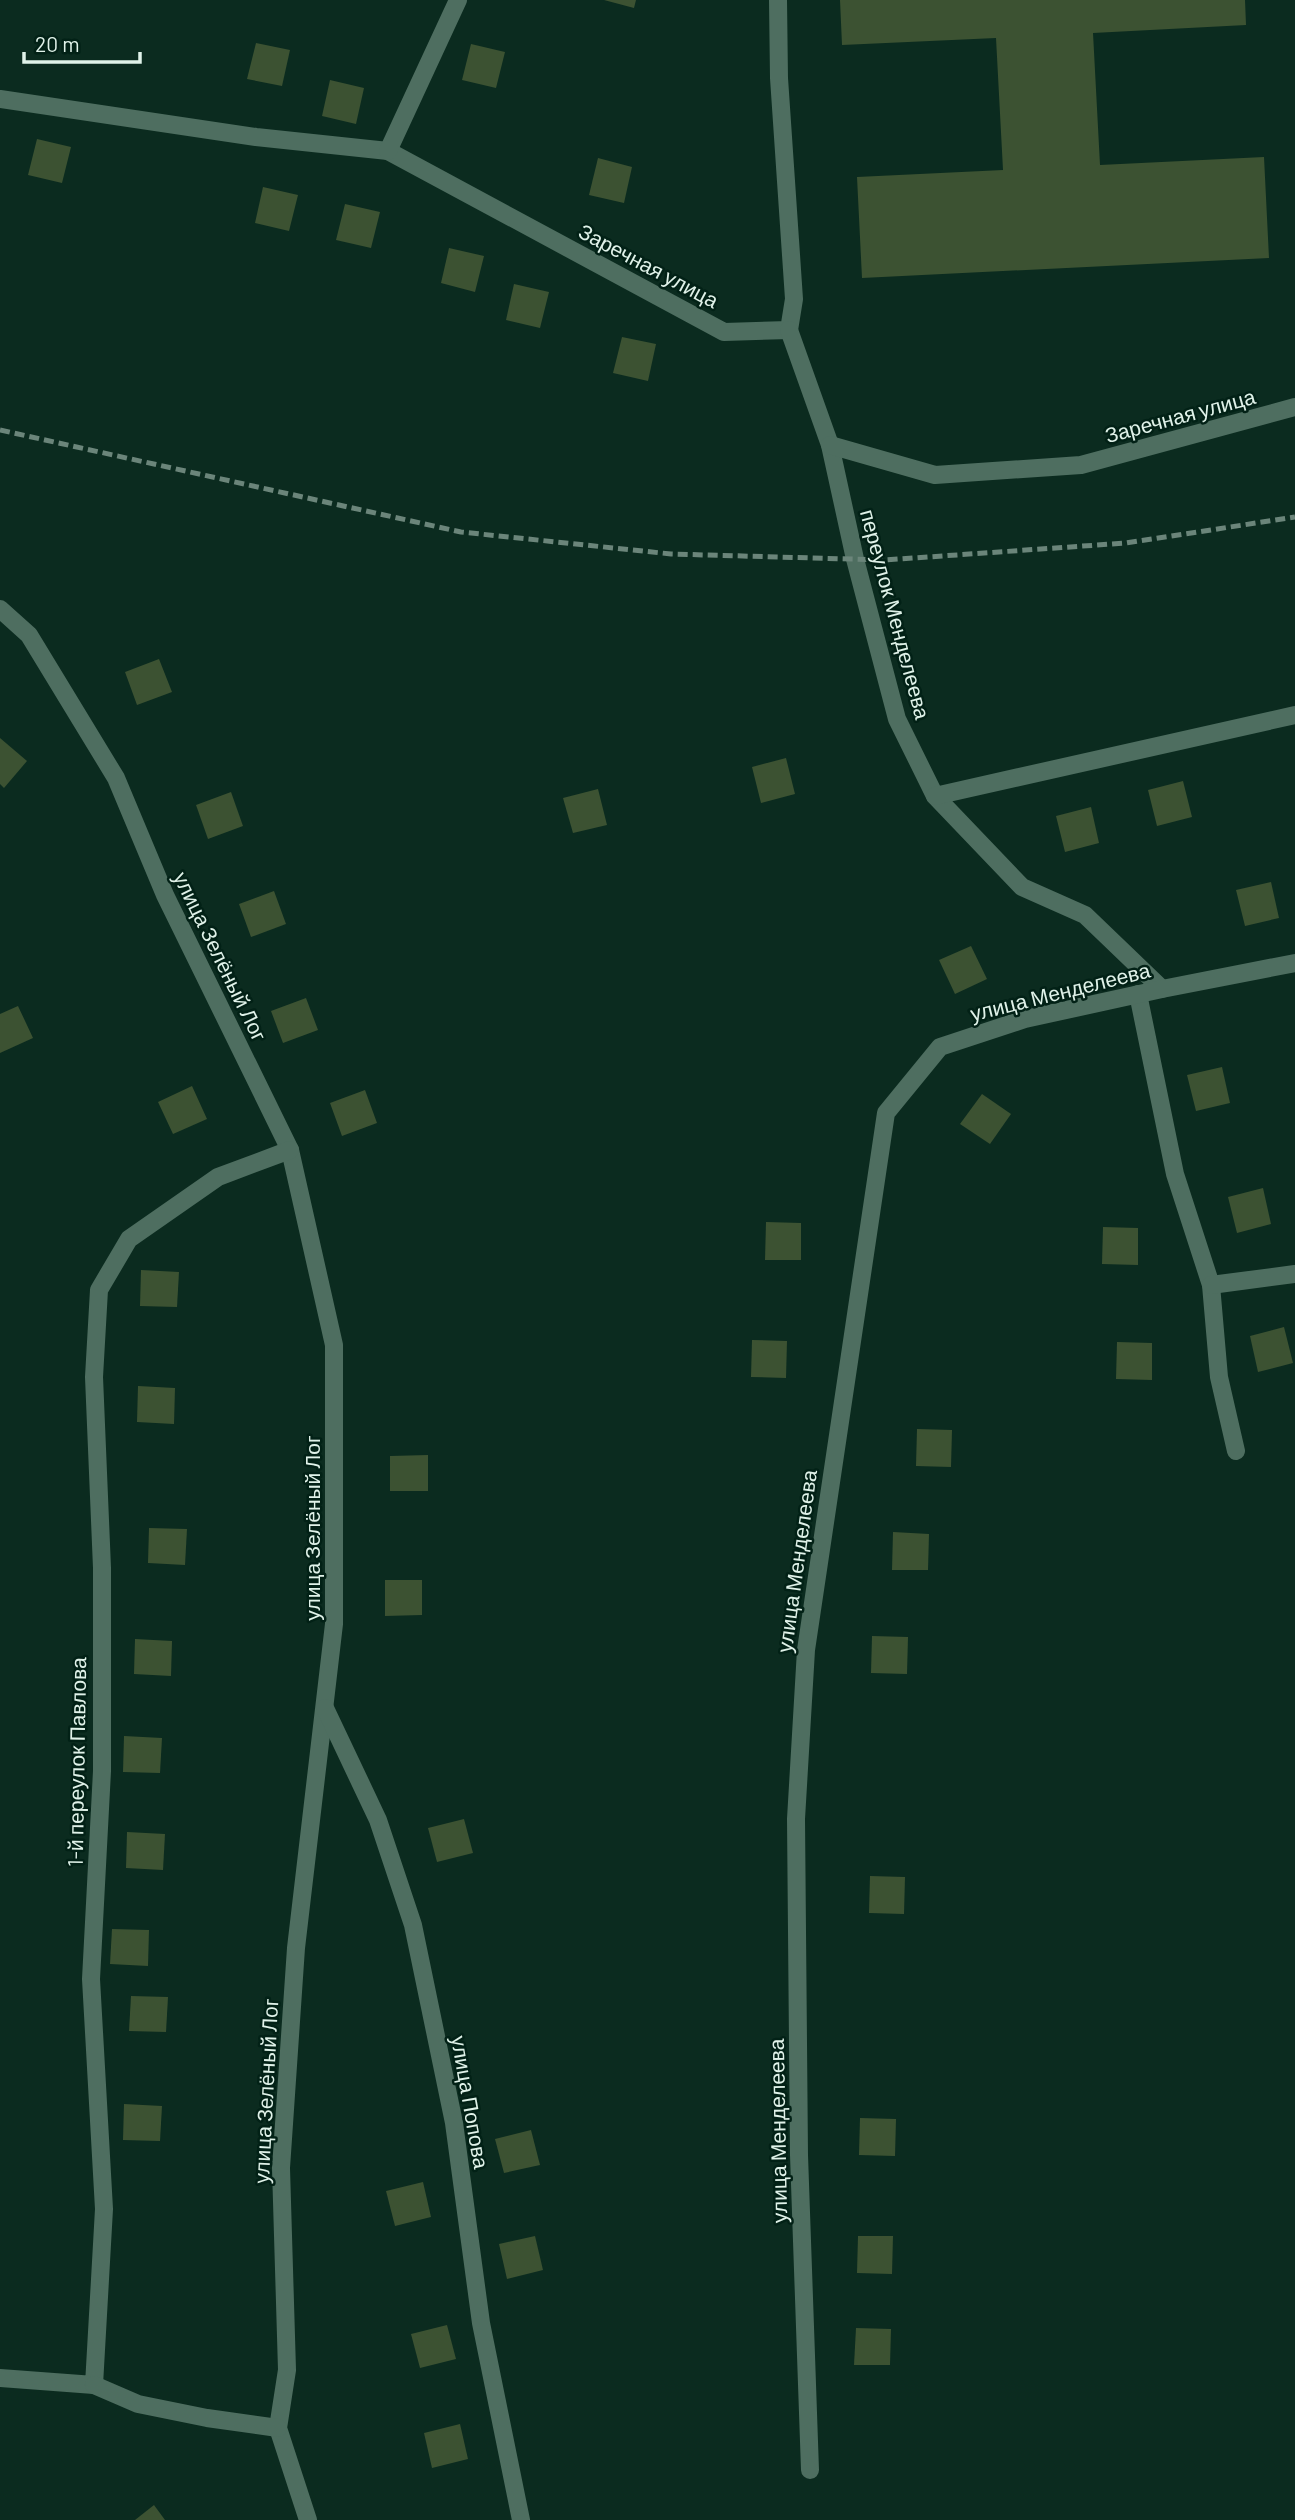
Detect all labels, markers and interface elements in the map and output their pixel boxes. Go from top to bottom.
scale bar [24,21,140,65]
text: 20 m [35,31,80,56]
street label: Заречная улица [575,218,723,312]
street label: Заречная улица [1102,383,1258,447]
street label: переулок Менделеева [856,506,936,722]
street label: улица Зелёный Лог [169,867,273,1045]
street label: улица Менделеева [968,956,1153,1025]
street label: улица Зелёный Лог [299,1435,324,1621]
street label: улица Менделеева [771,1468,821,1654]
street label: 1-й переулок Павлова [62,1657,90,1867]
street label: улица Зелёный Лог [248,1998,282,2184]
street label: улица Попова [447,2034,495,2171]
street label: улица Менделеева [763,2038,791,2223]

